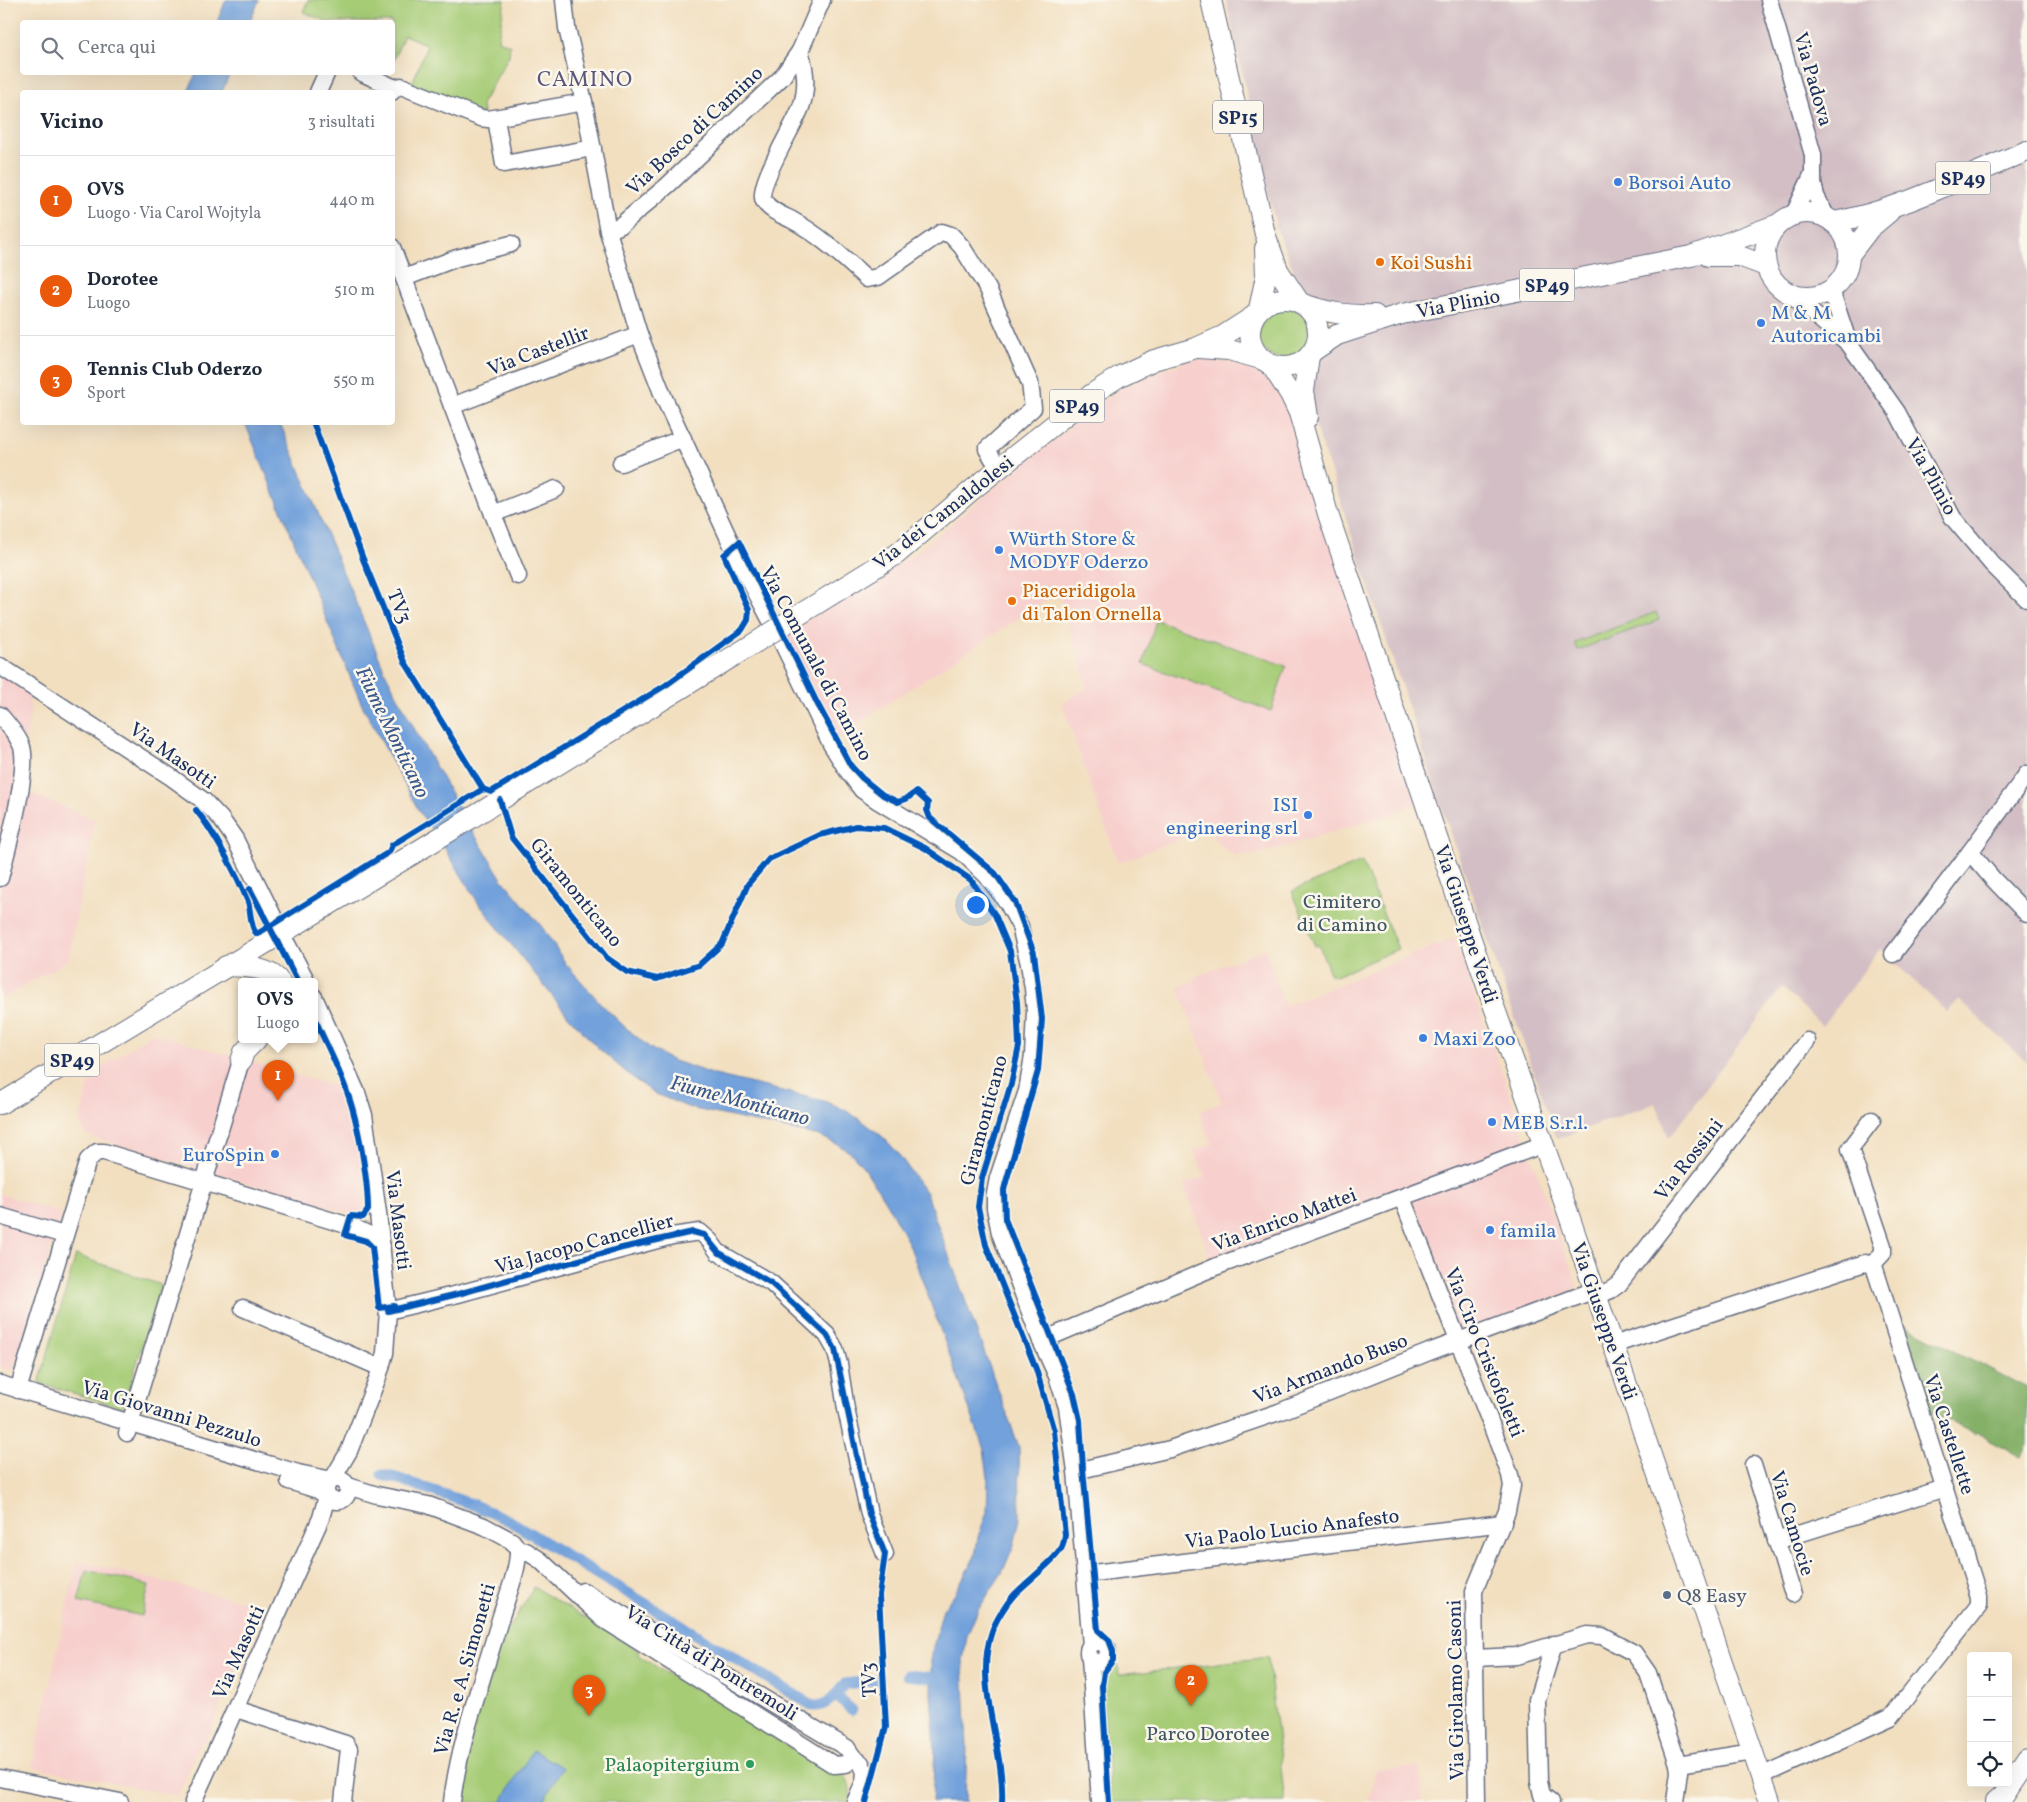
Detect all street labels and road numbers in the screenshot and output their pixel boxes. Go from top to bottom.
street label: Via Padova [1785,29,1839,130]
street label: Via Bosco di Camino [621,60,770,203]
road number: SP15 [1213,100,1263,134]
road number: SP49 [1936,162,1990,194]
road number: SP49 [1520,268,1574,302]
street label: Via Plinio [1414,283,1503,327]
street label: Via Castellir [484,320,594,384]
road number: SP49 [1050,390,1104,422]
street label: Via Plinio [1897,433,1963,521]
street label: Via dei Camaldolesi [868,450,1021,578]
street label: Via Comunale di Camino [752,561,879,766]
street label: TV3 [379,585,418,628]
street label: Via Masotti [123,716,221,797]
street label: Giramonticano [522,832,628,954]
street label: Via Giuseppe Verdi [1426,842,1504,1008]
road number: SP49 [44,1044,100,1076]
street label: Giramonticano [954,1052,1016,1189]
street label: Via Rossini [1648,1113,1731,1207]
street label: Via Masotti [377,1169,417,1272]
street label: Via Enrico Mattei [1208,1182,1361,1260]
street label: Via Jacopo Cancellier [492,1208,677,1282]
street label: Via Giuseppe Verdi [1563,1239,1643,1404]
street label: Via Ciro Cristofoletti [1436,1264,1530,1442]
street label: Via Armando Buso [1249,1327,1412,1412]
street label: Via Castellette [1915,1371,1981,1498]
street label: Via Giovanni Pezzulo [78,1374,265,1456]
street label: Via Camocie [1762,1468,1820,1580]
street label: Via Paolo Lucio Anafesto [1183,1503,1401,1557]
street label: Via R. e A. Simonetti [428,1580,504,1759]
street label: Via Città di Pontremoli [619,1599,803,1728]
street label: Via Girolamo Casoni [1441,1599,1473,1781]
street label: Via Masotti [207,1601,273,1704]
street label: TV3 [855,1662,885,1698]

